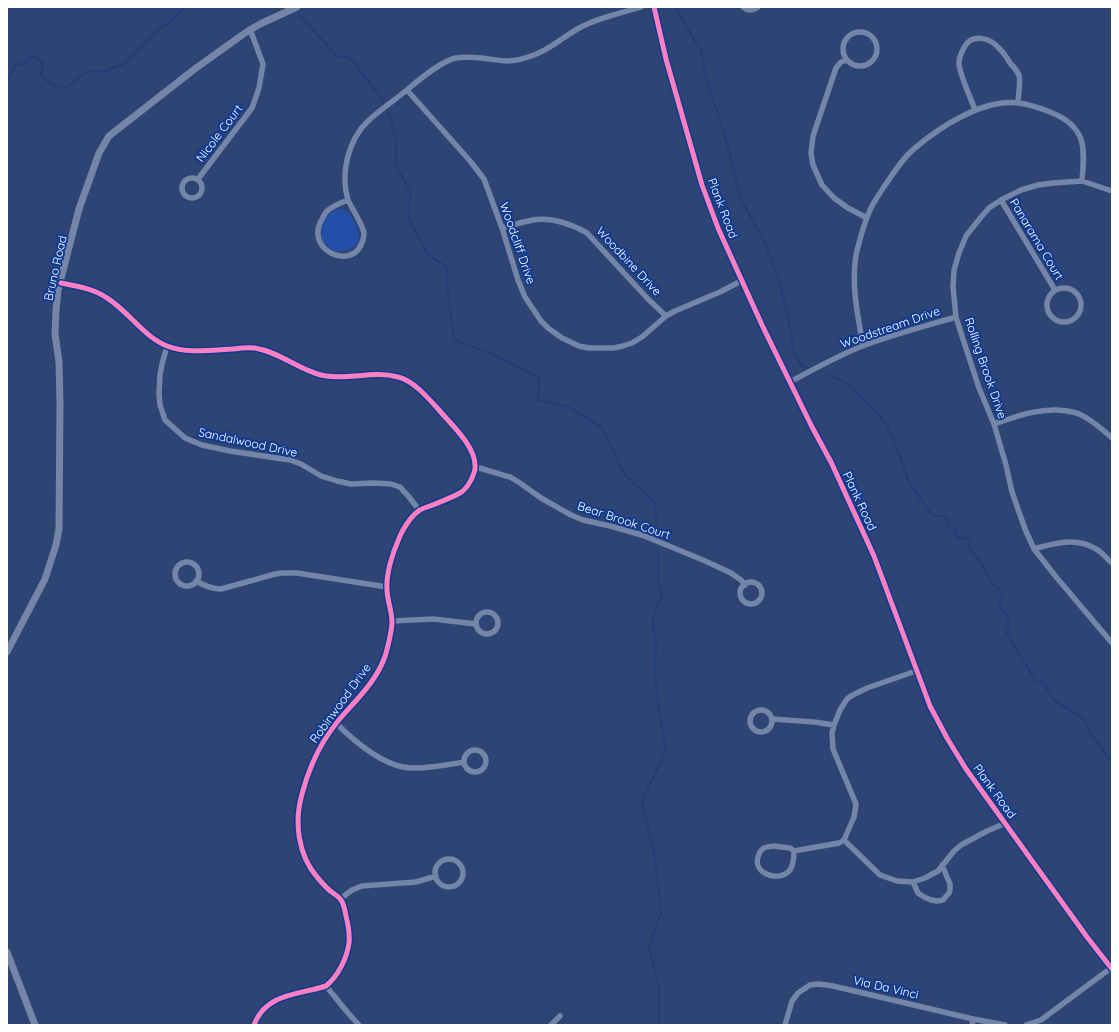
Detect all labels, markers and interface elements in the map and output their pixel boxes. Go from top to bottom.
street label: Nicole Court [193,101,245,165]
street label: Plank Road [705,176,741,240]
street label: Panarama Court [1007,196,1067,282]
street label: Woodcliff Drive [497,200,539,286]
street label: Woodbine Drive [593,223,665,299]
street label: Bruno Road [40,234,70,302]
street label: Woodstream Drive [838,303,942,351]
street label: Rolling Brook Drive [962,315,1010,421]
street label: Sandalwood Drive [197,424,299,460]
street label: Plank Road [840,469,880,533]
street label: Bear Brook Court [576,498,672,542]
street label: Robinwood Drive [306,660,374,746]
street label: Plank Road [970,761,1020,821]
street label: Via Da Vinci [852,972,920,1002]

